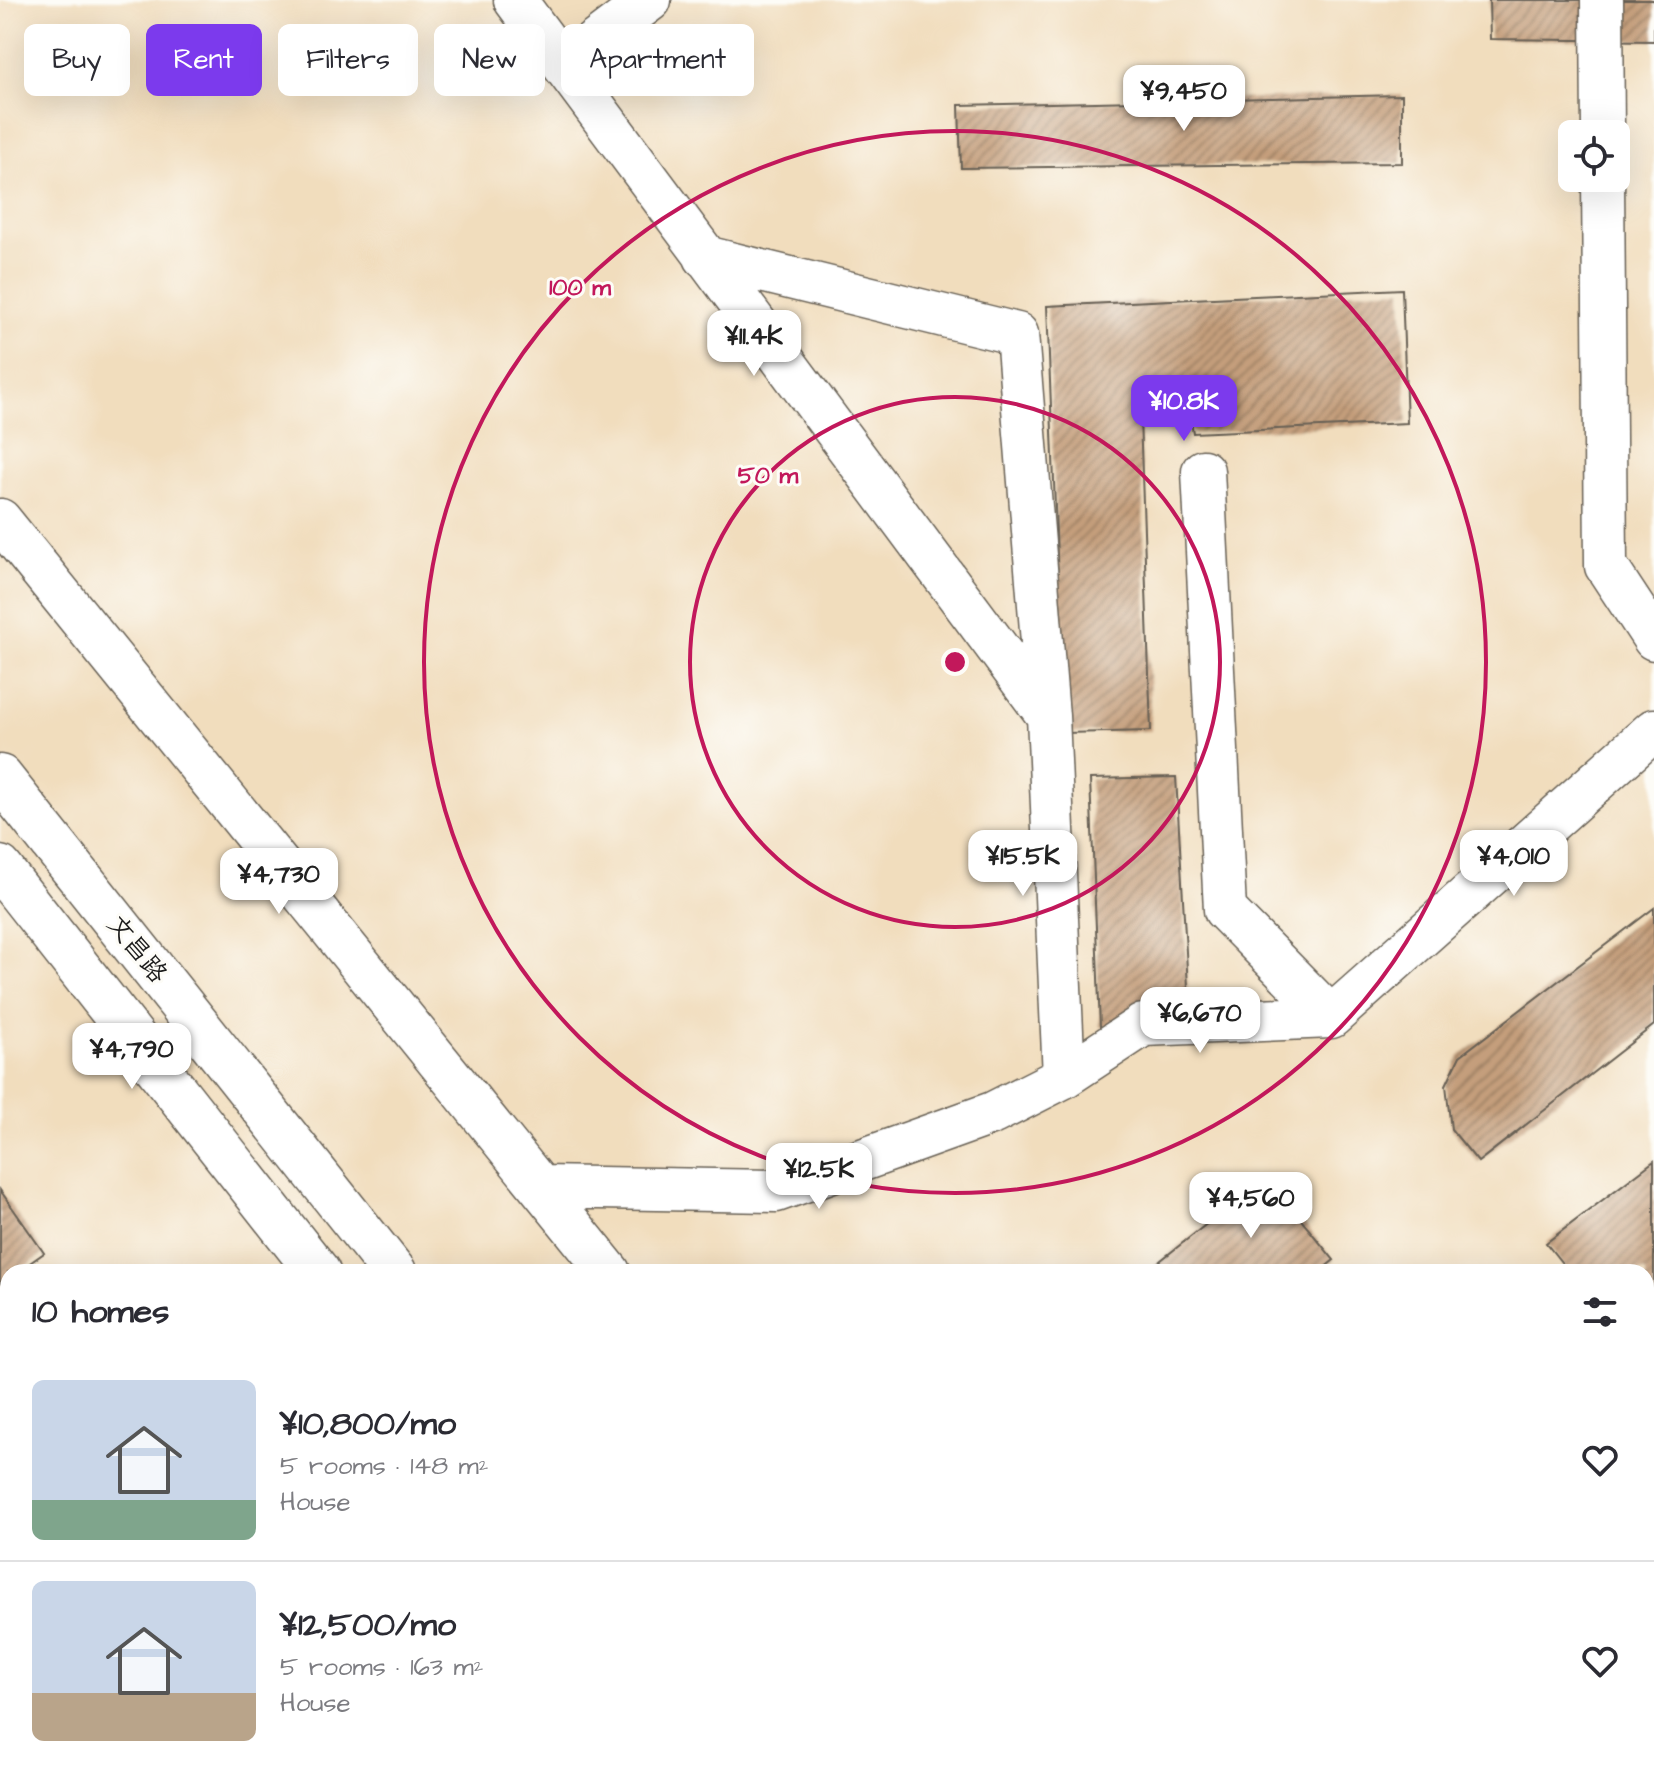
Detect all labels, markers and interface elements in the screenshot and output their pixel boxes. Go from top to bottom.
chip: Buy [24,24,130,96]
chip: Rent [146,24,262,96]
chip: Filters [278,24,418,96]
chip: New [434,24,545,96]
chip: Apartment [561,24,754,96]
pin: ¥9,450 [1119,65,1249,133]
text: ¥9,450 [1141,73,1227,109]
map controls [1558,120,1630,192]
button: locate [1558,120,1630,192]
text: 100 m [549,271,611,305]
pin: ¥11.4K [689,310,819,378]
text: ¥11.4K [725,318,783,354]
pin: ¥10.8K [1119,375,1249,443]
text: ¥10.8K [1149,383,1219,419]
text: 50 m [738,459,799,493]
centre of rings [941,648,969,676]
pin: ¥15.5K [958,830,1088,898]
pin: ¥4,010 [1449,830,1579,898]
text: ¥15.5K [986,838,1060,874]
text: ¥4,010 [1478,838,1550,874]
pin: ¥4,730 [214,848,344,916]
text: ¥4,730 [238,856,320,892]
street label: 文昌路 [98,907,176,991]
pin: ¥6,670 [1135,987,1265,1055]
text: ¥6,670 [1158,995,1242,1031]
pin: ¥4,790 [67,1023,197,1091]
text: ¥4,790 [90,1031,174,1067]
pin: ¥12.5K [754,1143,884,1211]
text: ¥12.5K [784,1151,854,1187]
pin: ¥4,560 [1186,1172,1316,1240]
text: ¥4,560 [1207,1180,1295,1216]
text: 10 homes [32,1288,169,1336]
icon: filters [1578,1290,1622,1334]
text: ¥10,800/mo [280,1400,456,1448]
icon: home [96,1412,192,1508]
icon: heart [1578,1438,1622,1482]
text: 5 rooms · 148 m² [280,1448,488,1484]
text: House [280,1484,351,1520]
text: ¥12,500/mo [280,1601,456,1649]
icon: home [96,1613,192,1709]
icon: heart [1578,1639,1622,1683]
text: 5 rooms · 163 m² [280,1649,483,1685]
text: House [280,1685,351,1721]

